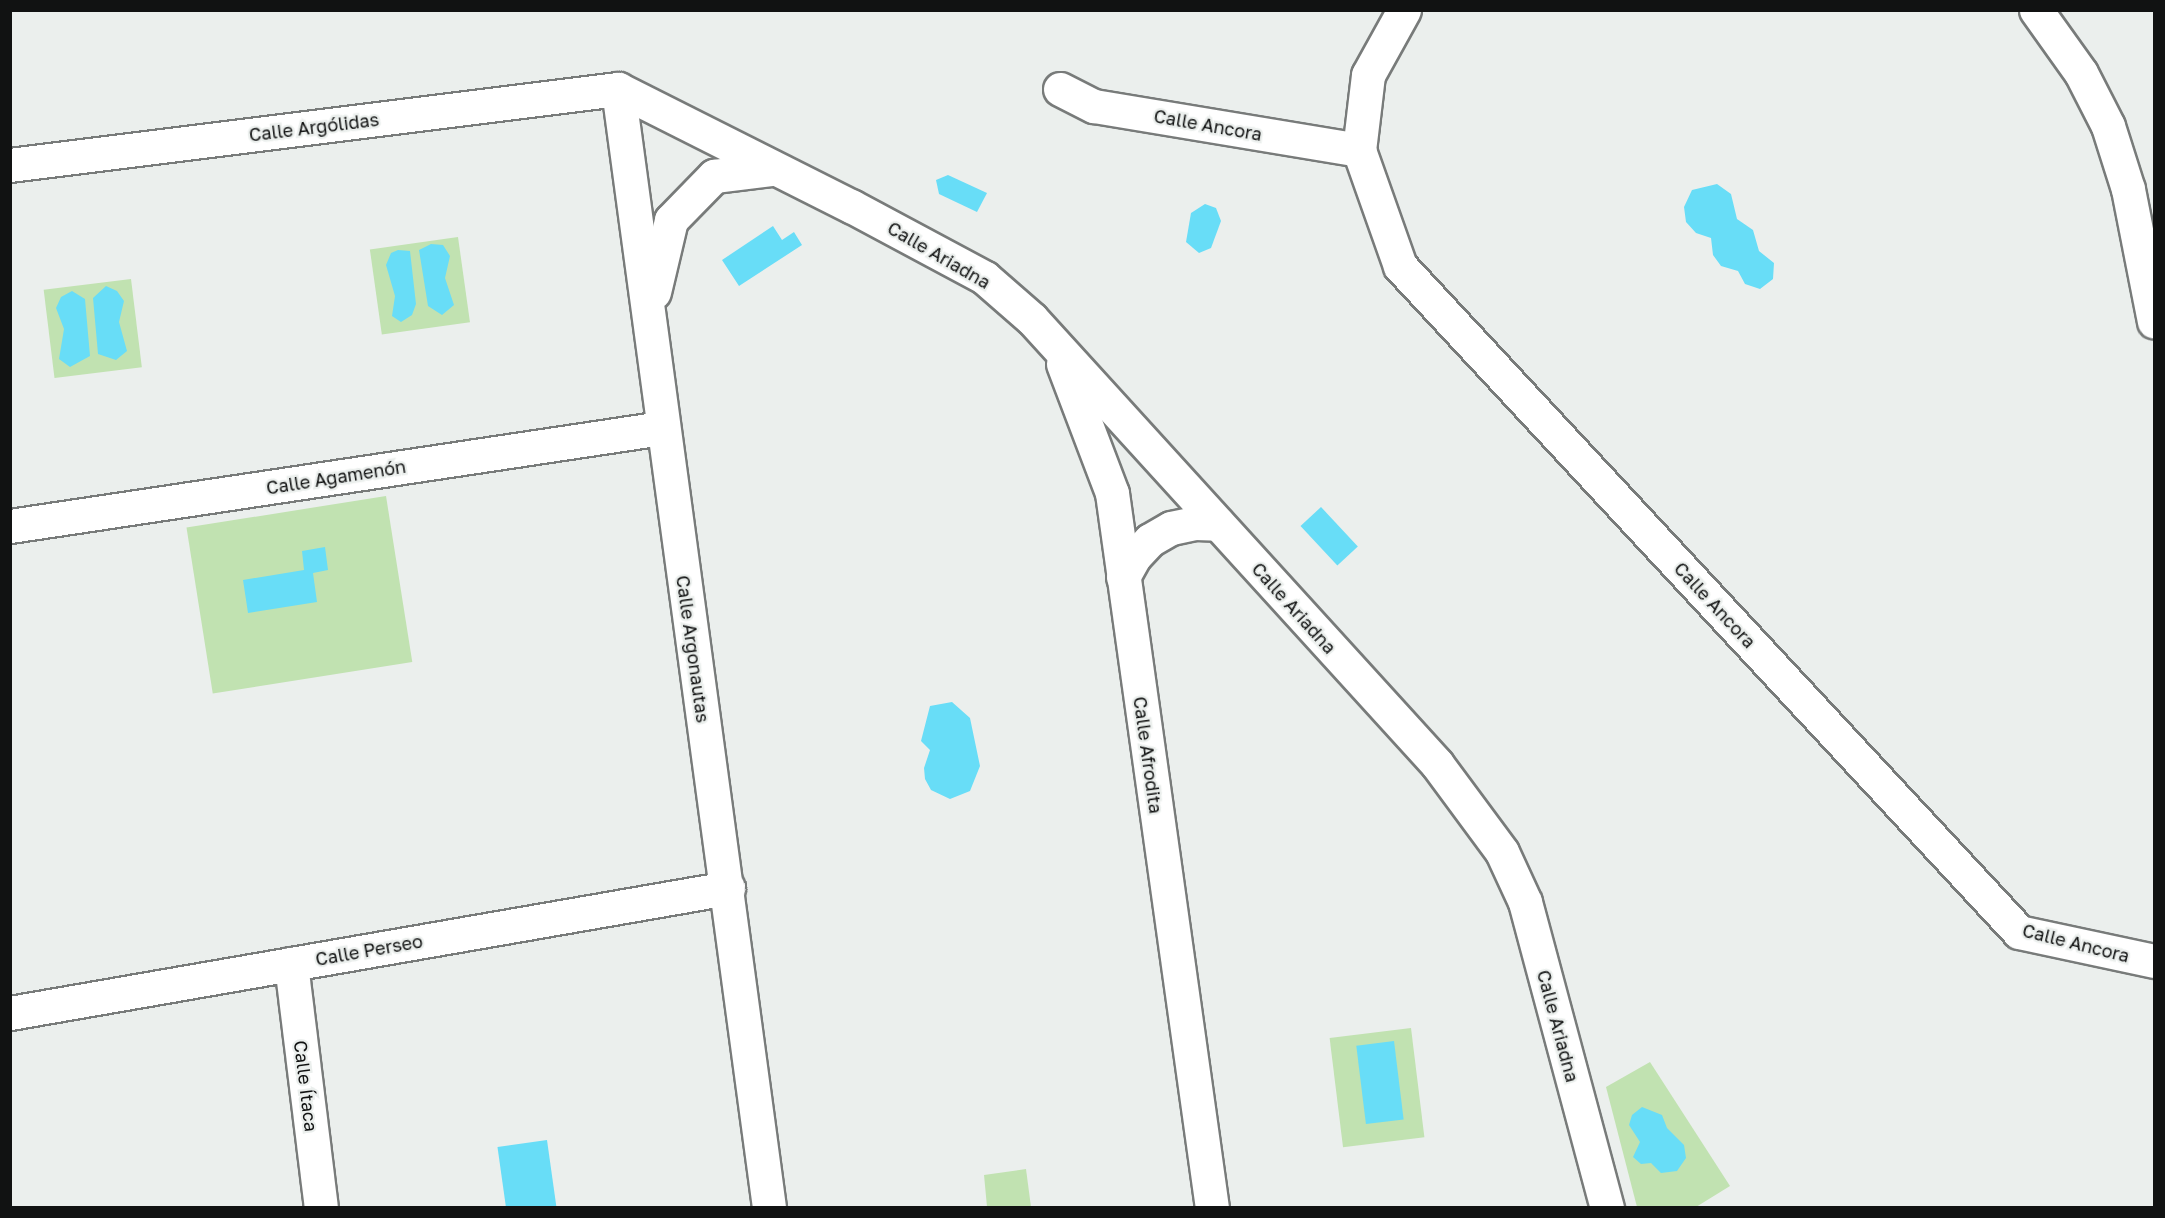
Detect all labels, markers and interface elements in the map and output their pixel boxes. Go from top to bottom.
street label: Calle Ancora [1152,105,1264,145]
street label: Calle Argólidas [248,108,380,146]
street label: Calle Ariadna [884,217,994,293]
street label: Calle Agamenón [265,455,407,499]
street label: Calle Ariadna [1247,558,1341,658]
street label: Calle Ancora [1670,558,1760,652]
street label: Calle Argonautas [672,574,714,724]
street label: Calle Afrodita [1129,695,1167,815]
street label: Calle Ancora [2020,919,2132,967]
street label: Calle Perseo [314,930,424,970]
street label: Calle Ariadna [1533,968,1583,1084]
street label: Calle Ítaca [290,1039,322,1133]

